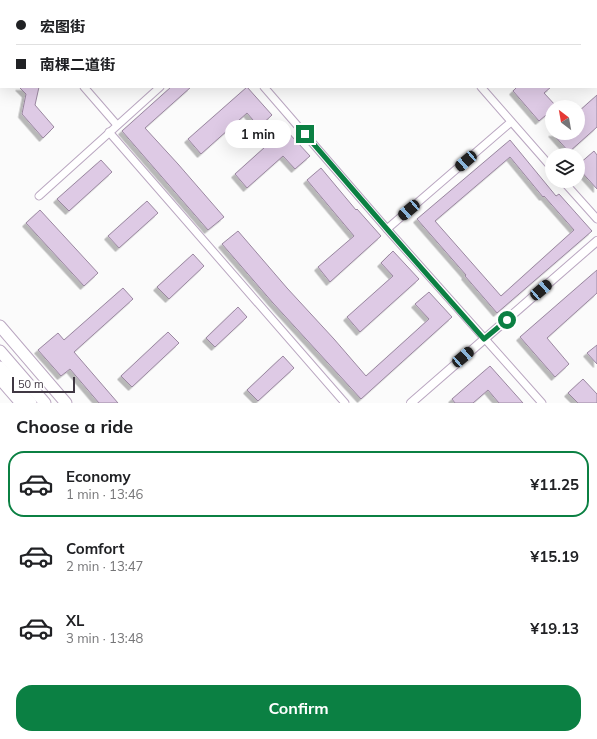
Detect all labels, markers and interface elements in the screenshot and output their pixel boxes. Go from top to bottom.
text: 宏图街 [40,17,85,36]
text: 南棵二道街 [40,55,115,74]
north arrow [545,100,585,140]
map controls [545,100,585,188]
callout: 1 min [225,120,291,148]
route end [296,125,314,143]
text: 1 min [241,126,275,142]
button: layers [545,148,585,188]
car [453,149,479,173]
car [396,198,422,222]
car [528,278,554,302]
route start [498,311,516,329]
car [450,345,476,369]
scale bar [12,375,75,394]
text: 50 m [18,377,44,391]
text: Choose a ride [16,415,133,438]
icon: car [18,466,54,502]
text: Economy [66,467,131,486]
text: ¥11.25 [530,475,579,494]
text: 1 min · 13:46 [66,486,143,502]
icon: car [18,538,54,574]
text: Comfort [66,539,124,558]
text: ¥15.19 [530,547,579,566]
text: 2 min · 13:47 [66,558,143,574]
icon: car [18,610,54,646]
text: XL [66,611,84,630]
text: ¥19.13 [530,619,579,638]
text: 3 min · 13:48 [66,630,143,646]
button: Confirm [16,685,581,731]

